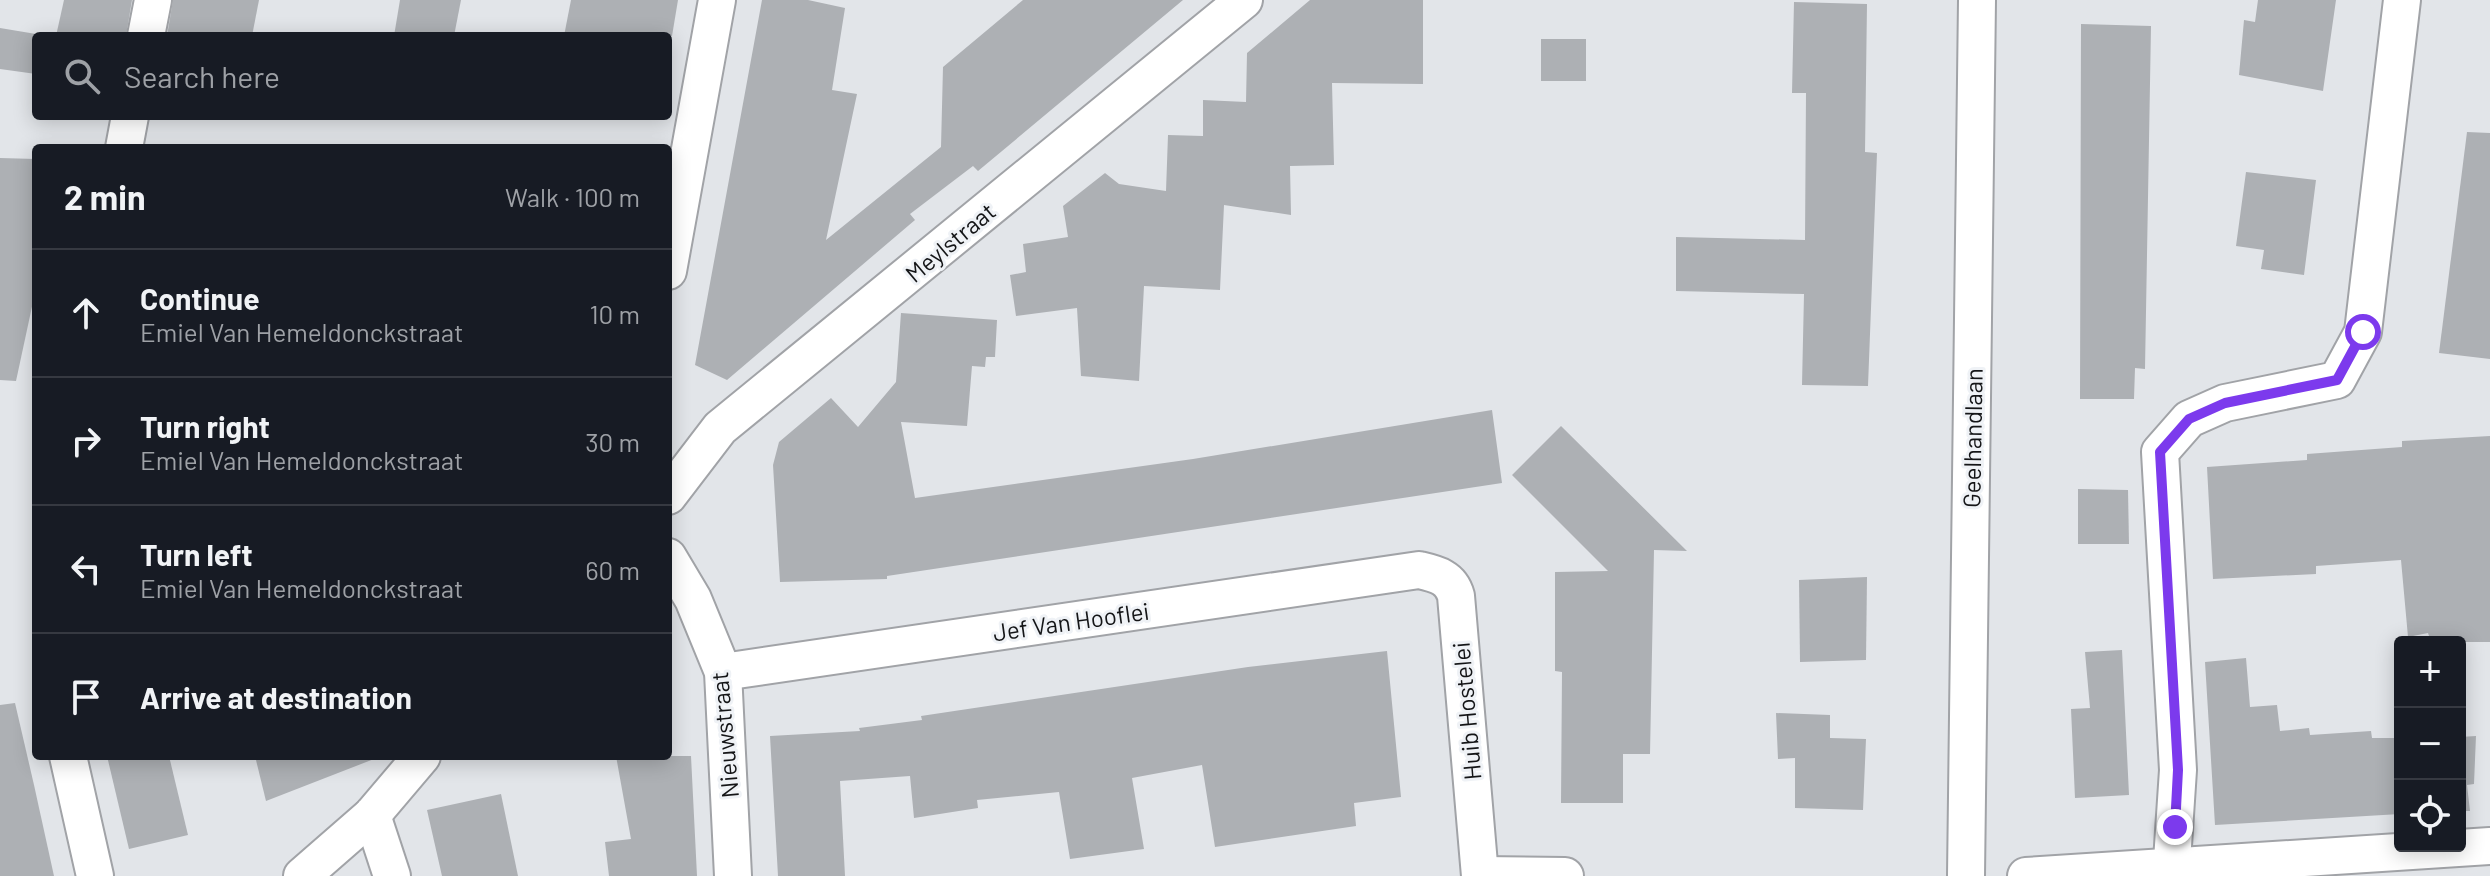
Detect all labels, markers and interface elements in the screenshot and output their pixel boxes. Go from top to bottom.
search box [32,32,672,120]
icon: search [60,54,104,98]
text: Search here [124,58,280,94]
text: 2 min [64,176,146,217]
text: Walk · 100 m [505,181,640,212]
street label: Meylstraat [899,196,1001,288]
text: Continue [140,280,260,316]
icon: ahead [64,291,108,335]
text: 10 m [590,298,640,329]
route start [2345,314,2381,350]
text: Emiel Van Hemeldonckstraat [140,316,463,347]
street label: Geelhandlaan [1956,368,1988,508]
text: Turn right [140,408,270,444]
icon: right [64,419,108,463]
text: 30 m [585,426,640,457]
text: Emiel Van Hemeldonckstraat [140,444,463,475]
text: Turn left [140,536,253,572]
icon: left [64,547,108,591]
text: 60 m [585,554,640,585]
text: Emiel Van Hemeldonckstraat [140,572,463,603]
street label: Jef Van Hooflei [991,596,1151,646]
map controls [2394,636,2466,852]
button: + [2394,636,2466,708]
street label: Huib Hostelei [1446,641,1486,781]
street label: Nieuwstraat [704,671,744,799]
icon: arrive [64,675,108,719]
text: Arrive at destination [140,679,412,715]
button: − [2394,708,2466,780]
button: locate [2394,780,2466,852]
route end [2157,809,2193,845]

